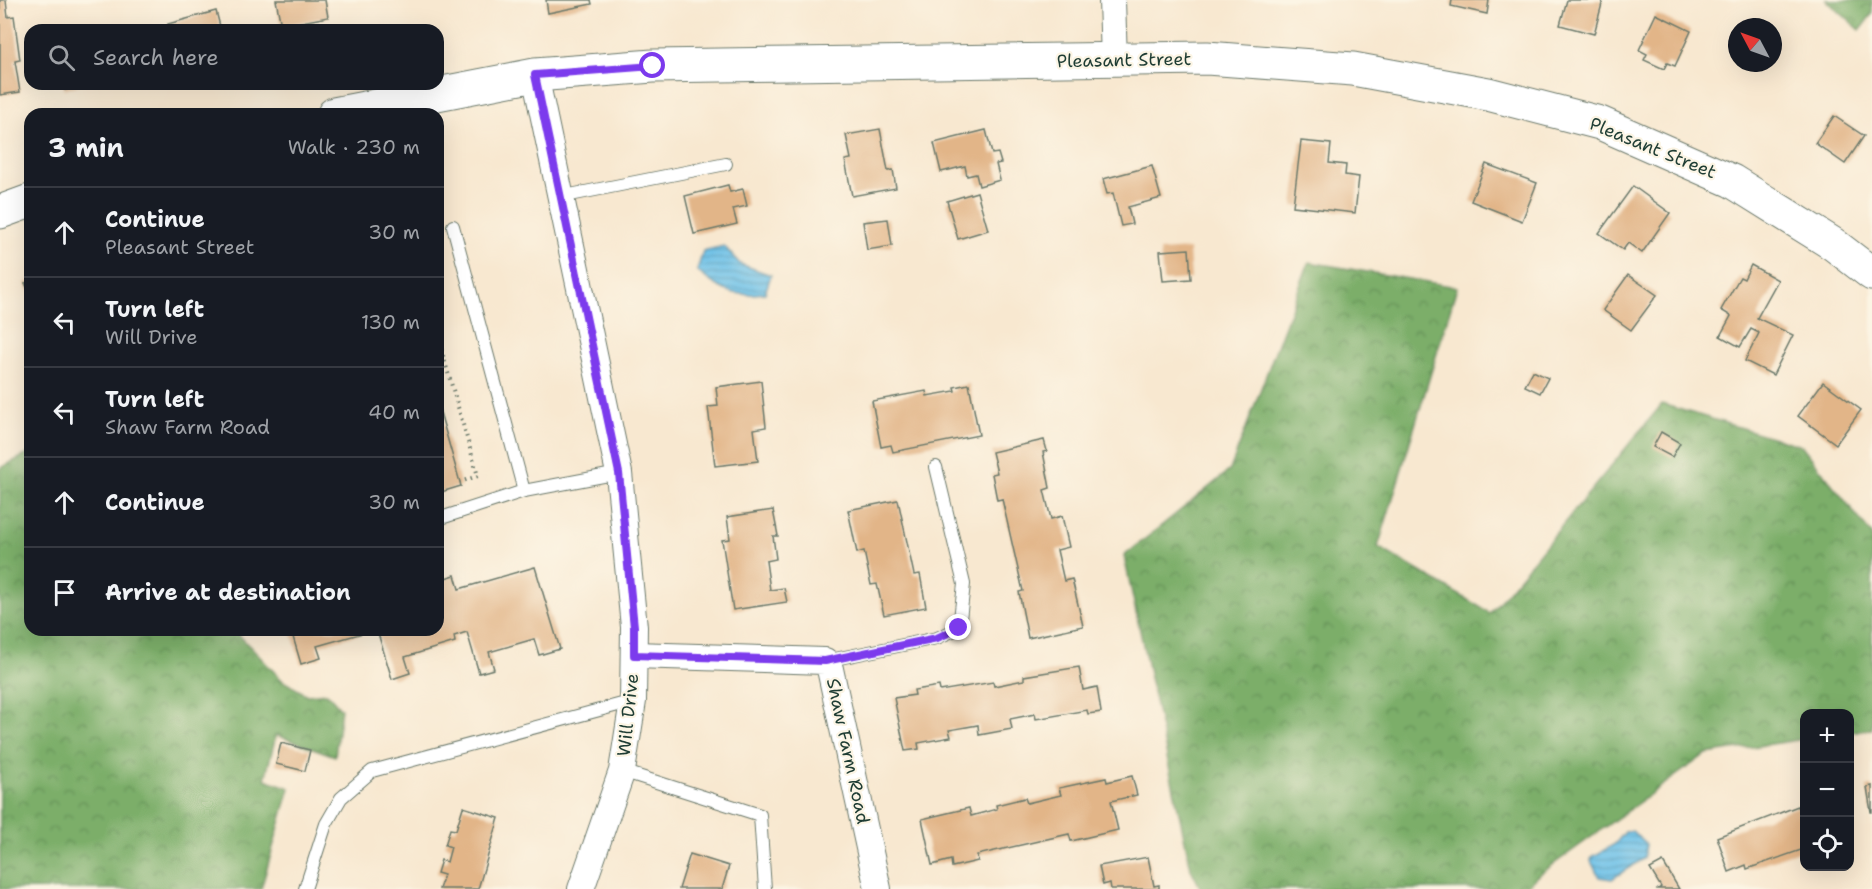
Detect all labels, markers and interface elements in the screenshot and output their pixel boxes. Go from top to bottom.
north arrow [1728,18,1782,72]
search box [24,24,444,90]
icon: search [45,41,78,74]
text: Search here [93,43,219,72]
street label: Pleasant Street [1057,47,1192,73]
route start [639,52,665,78]
street label: Pleasant Street [1586,112,1720,184]
text: 3 min [48,130,124,165]
text: Walk · 230 m [288,134,420,160]
text: Continue [105,205,205,234]
icon: ahead [48,216,81,249]
text: 30 m [368,219,420,245]
text: Pleasant Street [105,234,255,260]
text: Turn left [105,295,204,324]
icon: left [48,306,81,339]
text: 130 m [361,309,420,335]
text: Will Drive [105,324,198,350]
text: Turn left [105,385,204,414]
icon: left [48,396,81,429]
text: 40 m [368,399,420,425]
text: Shaw Farm Road [105,414,270,440]
icon: ahead [48,486,81,519]
text: Continue [105,488,205,517]
text: 30 m [368,489,420,515]
icon: arrive [48,576,81,609]
text: Arrive at destination [105,578,351,607]
route end [945,614,971,640]
street label: Will Drive [612,672,644,758]
street label: Shaw Farm Road [821,676,875,826]
map controls [1800,709,1854,871]
button: + [1800,709,1854,763]
button: − [1800,763,1854,817]
button: locate [1800,817,1854,871]

